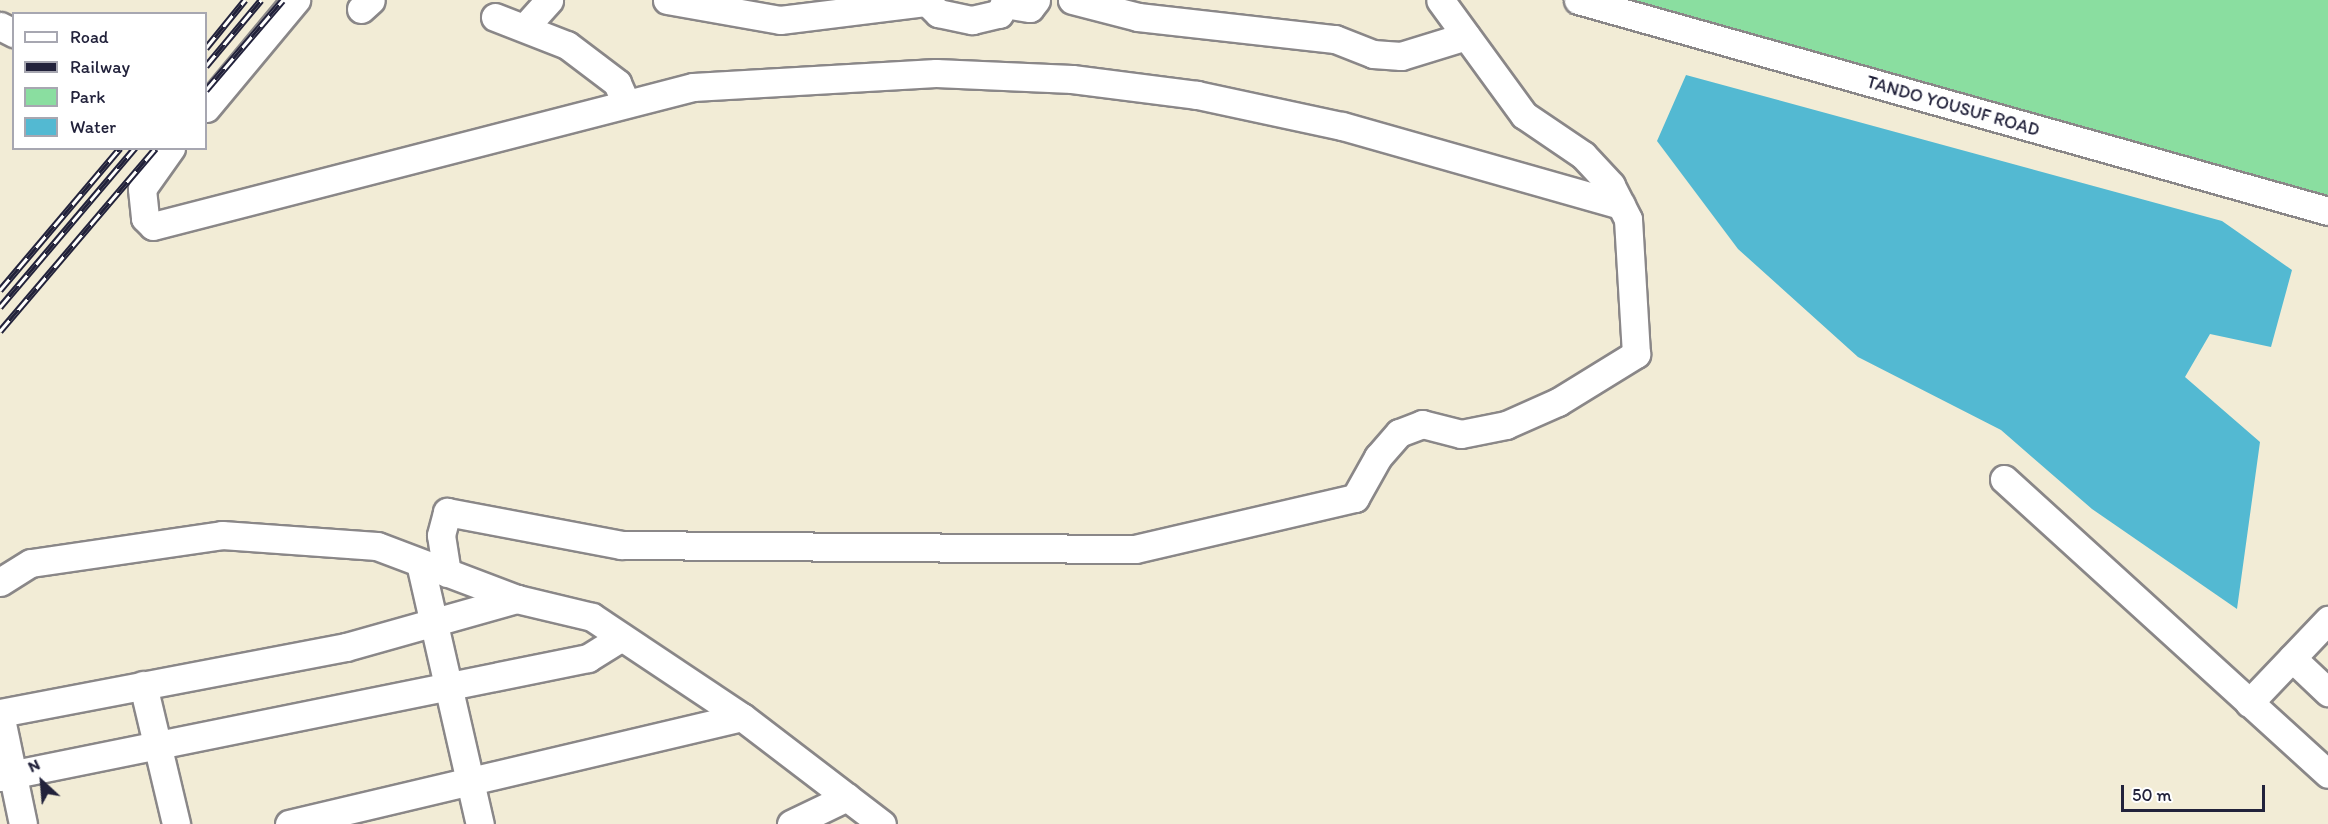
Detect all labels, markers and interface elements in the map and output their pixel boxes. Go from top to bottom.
legend [12,12,207,150]
text: Road [70,26,109,48]
text: Railway [70,56,130,78]
street label: TANDO YOUSUF ROAD [1864,71,2042,141]
text: Park [70,86,105,108]
text: Water [70,116,116,138]
north arrow [12,752,72,812]
text: N [25,754,43,776]
scale bar [2124,773,2268,811]
text: 50 m [2132,784,2172,806]

